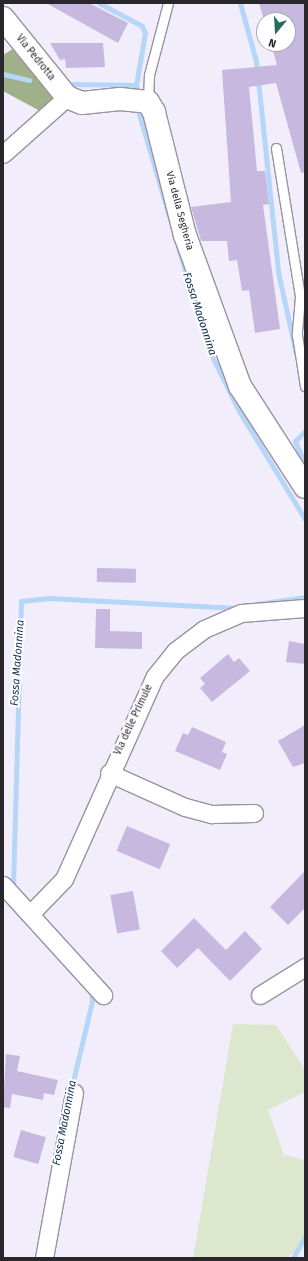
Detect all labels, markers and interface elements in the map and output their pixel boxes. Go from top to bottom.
north arrow [256,12,296,52]
street label: Via Pedrotta [13,33,57,83]
text: N [267,36,278,50]
street label: Via della Segheria [163,170,195,252]
water label: Fossa Madonnina [179,271,219,357]
water label: Fossa Madonnina [8,619,28,707]
street label: Via delle Primule [112,683,156,757]
water label: Fossa Madonnina [50,1079,80,1167]

